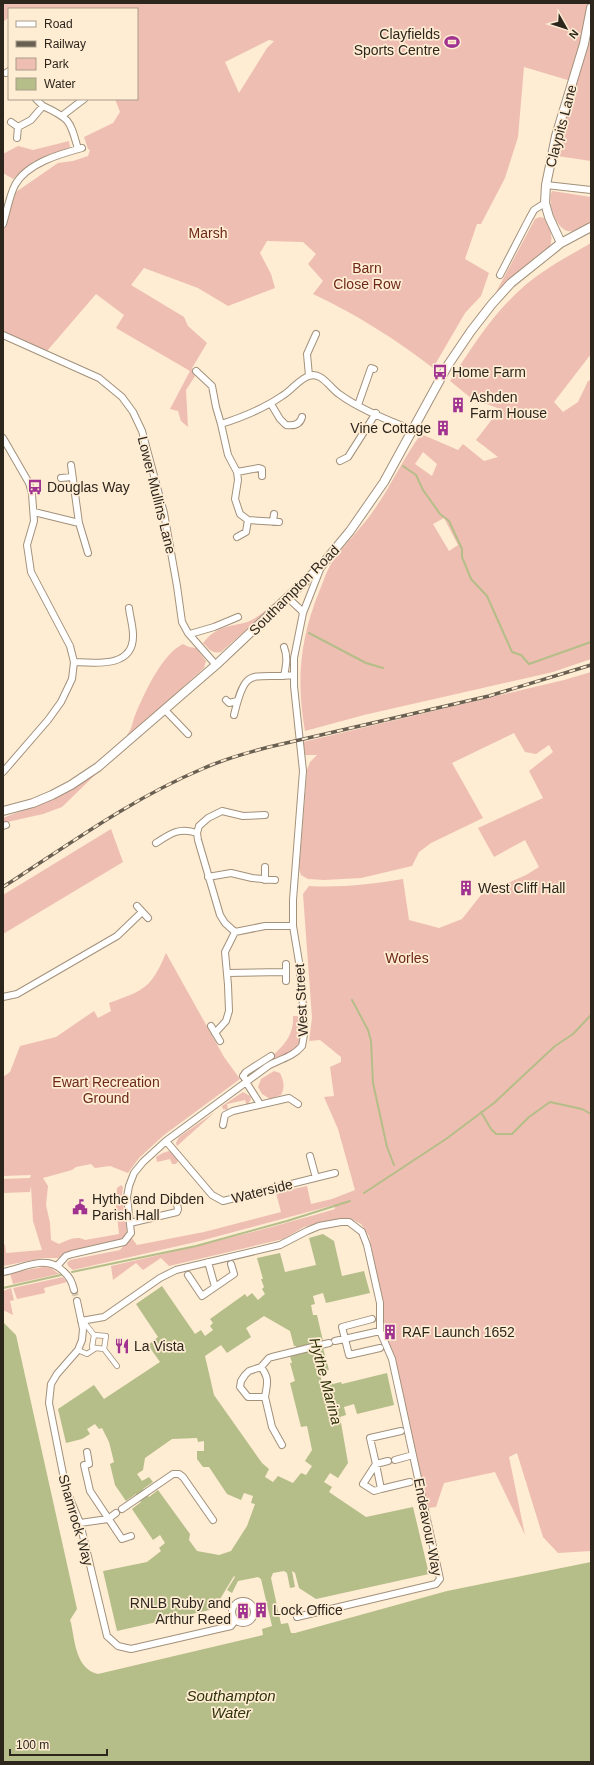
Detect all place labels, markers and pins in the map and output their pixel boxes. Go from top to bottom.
place label: Clayfields Sports Centre [354,26,440,58]
sports icon: Clayfields Sports Centre [443,33,461,51]
bus stop icon: Home Farm [431,363,449,381]
place label: Home Farm [452,364,526,380]
place label: Ashden Farm House [470,389,547,421]
building icon: Ashden Farm House [449,396,467,414]
building icon: Vine Cottage [434,419,452,437]
place label: Vine Cottage [350,420,431,436]
bus stop icon: Douglas Way [26,478,44,496]
place label: Douglas Way [47,479,130,495]
building icon: West Cliff Hall [457,879,475,897]
place label: West Cliff Hall [478,880,565,896]
place label: Hythe and Dibden Parish Hall [92,1191,204,1223]
public building icon: Hythe and Dibden Parish Hall [71,1198,89,1216]
building icon: RAF Launch 1652 [381,1323,399,1341]
place label: RAF Launch 1652 [402,1324,515,1340]
restaurant icon: La Vista [113,1337,131,1355]
place label: La Vista [134,1338,185,1354]
place label: RNLB Ruby and Arthur Reed [130,1595,231,1627]
building icon: Lock Office [252,1601,270,1619]
building icon: RNLB Ruby and Arthur Reed [234,1602,252,1620]
place label: Lock Office [273,1602,343,1618]

